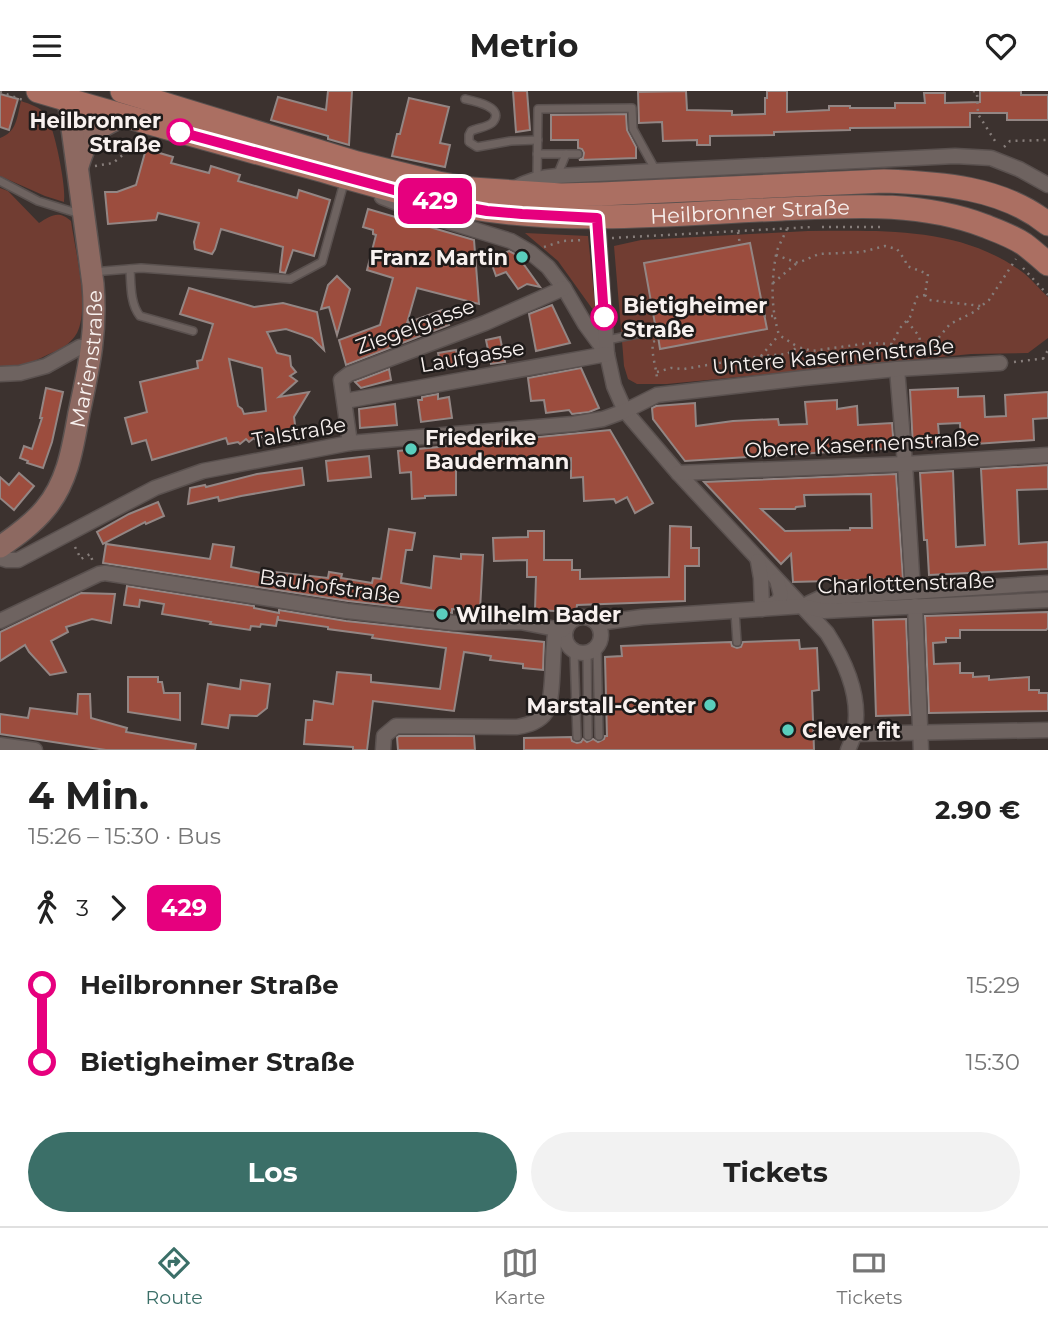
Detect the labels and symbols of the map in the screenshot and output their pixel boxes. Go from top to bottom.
place label: Heilbronner Straße [30,108,161,157]
marker: Heilbronner Straße [167,119,193,145]
line badge: 429 [395,178,475,224]
street label: Heilbronner Straße [649,194,850,228]
place label: Franz Martin [369,245,508,270]
marker: Franz Martin [514,249,530,265]
street label: Marienstraße [64,290,107,429]
street label: Ziegelgasse [352,293,478,359]
place label: Bietigheimer Straße [623,293,767,342]
marker: Bietigheimer Straße [591,304,617,330]
street label: Untere Kasernenstraße [711,333,955,379]
street label: Laufgasse [418,335,526,377]
street label: Talstraße [250,411,348,453]
place label: Friederike Baudermann [425,425,569,474]
street label: Obere Kasernenstraße [744,425,980,463]
marker: Friederike Baudermann [403,441,419,457]
street label: Bauhofstraße [258,564,402,608]
street label: Charlottenstraße [817,567,995,599]
place label: Wilhelm Bader [456,602,621,627]
marker: Wilhelm Bader [434,606,450,622]
place label: Marstall-Center [527,693,696,718]
marker: Marstall-Center [702,697,718,713]
place label: Clever fit [802,718,901,743]
marker: Clever fit [780,722,796,738]

